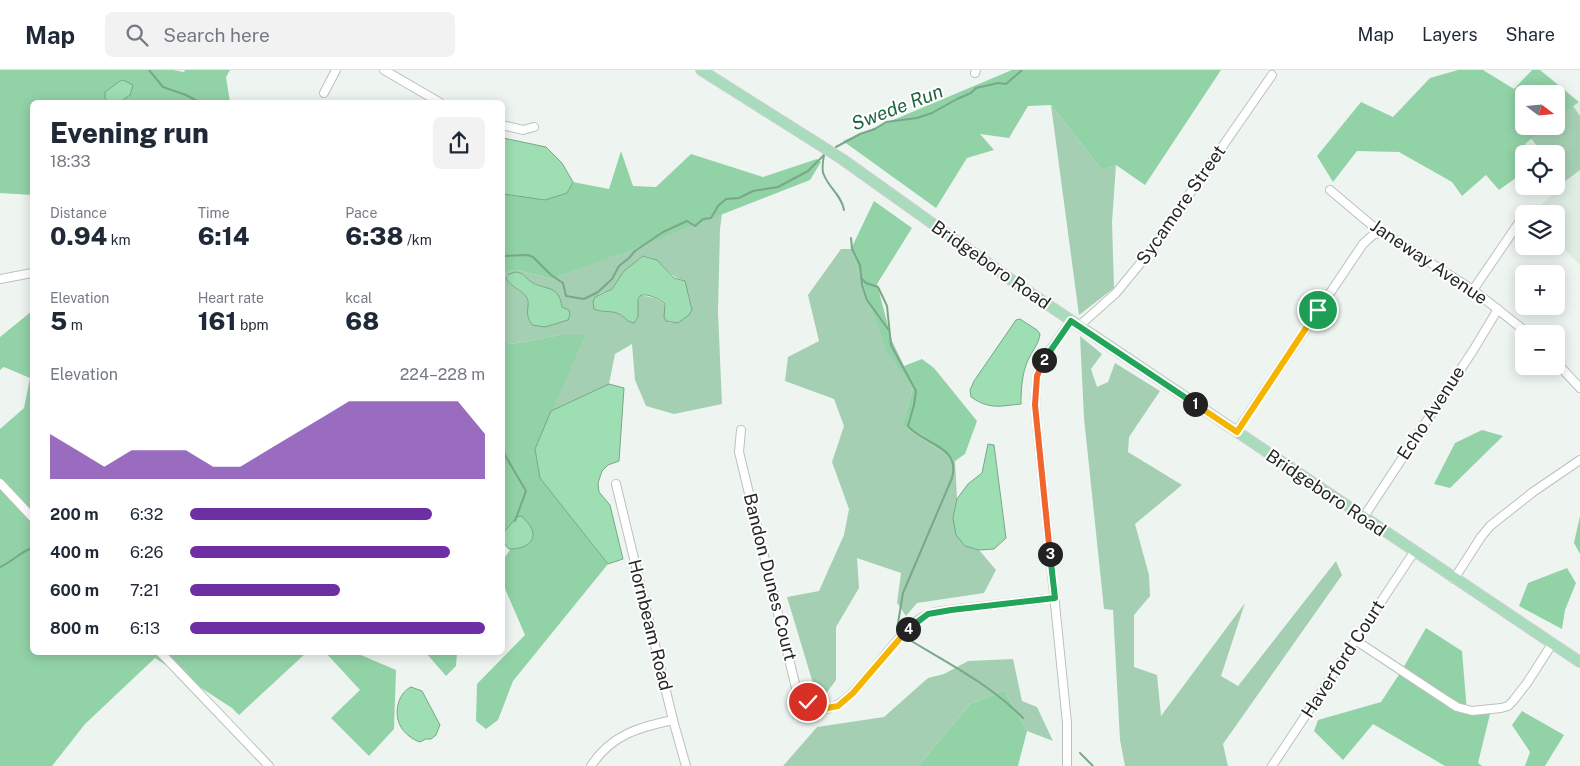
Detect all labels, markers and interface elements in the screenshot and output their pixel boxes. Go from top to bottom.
search box [105,12,455,57]
text: Map [25,21,75,49]
icon: search [123,21,151,49]
text: Search here [163,24,270,46]
text: Map [1358,24,1394,45]
text: Layers [1422,24,1478,45]
text: Share [1506,24,1555,45]
water label: Swede Run [848,79,946,135]
north arrow [1515,85,1565,135]
map controls [1515,85,1565,375]
text: Evening run [50,116,209,149]
button: share [433,117,485,169]
street label: Sycamore Street [1132,141,1230,268]
button: locate [1515,145,1565,195]
text: 18:33 [50,152,91,171]
text: Distance [50,205,107,221]
text: Time [198,205,230,221]
text: Pace [345,205,377,221]
button: layers [1515,205,1565,255]
street label: Janeway Avenue [1367,215,1492,308]
street label: Bridgeboro Road [928,216,1055,313]
text: 0.94 [50,221,107,251]
text: 6:14 [198,221,250,251]
text: 6:38 [345,221,404,251]
text: km [107,232,131,248]
text: /km [404,232,432,248]
button: + [1515,265,1565,315]
pin [1297,289,1339,331]
text: Elevation [50,290,109,306]
text: Heart rate [198,290,264,306]
text: kcal [345,290,372,306]
icon: arrive [1304,296,1332,324]
text: 5 [50,306,67,336]
text: 161 [198,306,237,336]
text: 68 [345,306,379,336]
text: m [67,317,83,333]
text: bpm [237,317,269,333]
button: − [1515,325,1565,375]
pin: 2 [1032,348,1056,372]
text: 2 [1040,352,1049,368]
street label: Echo Avenue [1393,362,1469,463]
text: Elevation [50,365,118,384]
text: 224–228 m [400,365,485,384]
pin: 1 [1182,392,1208,416]
text: 1 [1193,396,1199,412]
street label: Bridgeboro Road [1262,445,1390,541]
street label: Bandon Dunes Court [739,491,801,663]
text: 200 m [50,505,99,524]
text: 6:32 [130,505,163,524]
pin: 3 [1038,542,1062,566]
text: 400 m [50,543,99,562]
text: 6:26 [130,543,163,562]
text: 3 [1046,546,1055,562]
street label: Hornbeam Road [624,557,677,693]
text: 600 m [50,581,99,600]
text: 7:21 [130,581,160,600]
street label: Haverford Court [1297,596,1388,721]
pin: 4 [896,616,920,642]
text: 800 m [50,619,99,638]
text: 6:13 [130,619,160,638]
text: 4 [904,621,913,637]
pin [787,681,829,723]
icon: check [794,688,822,716]

